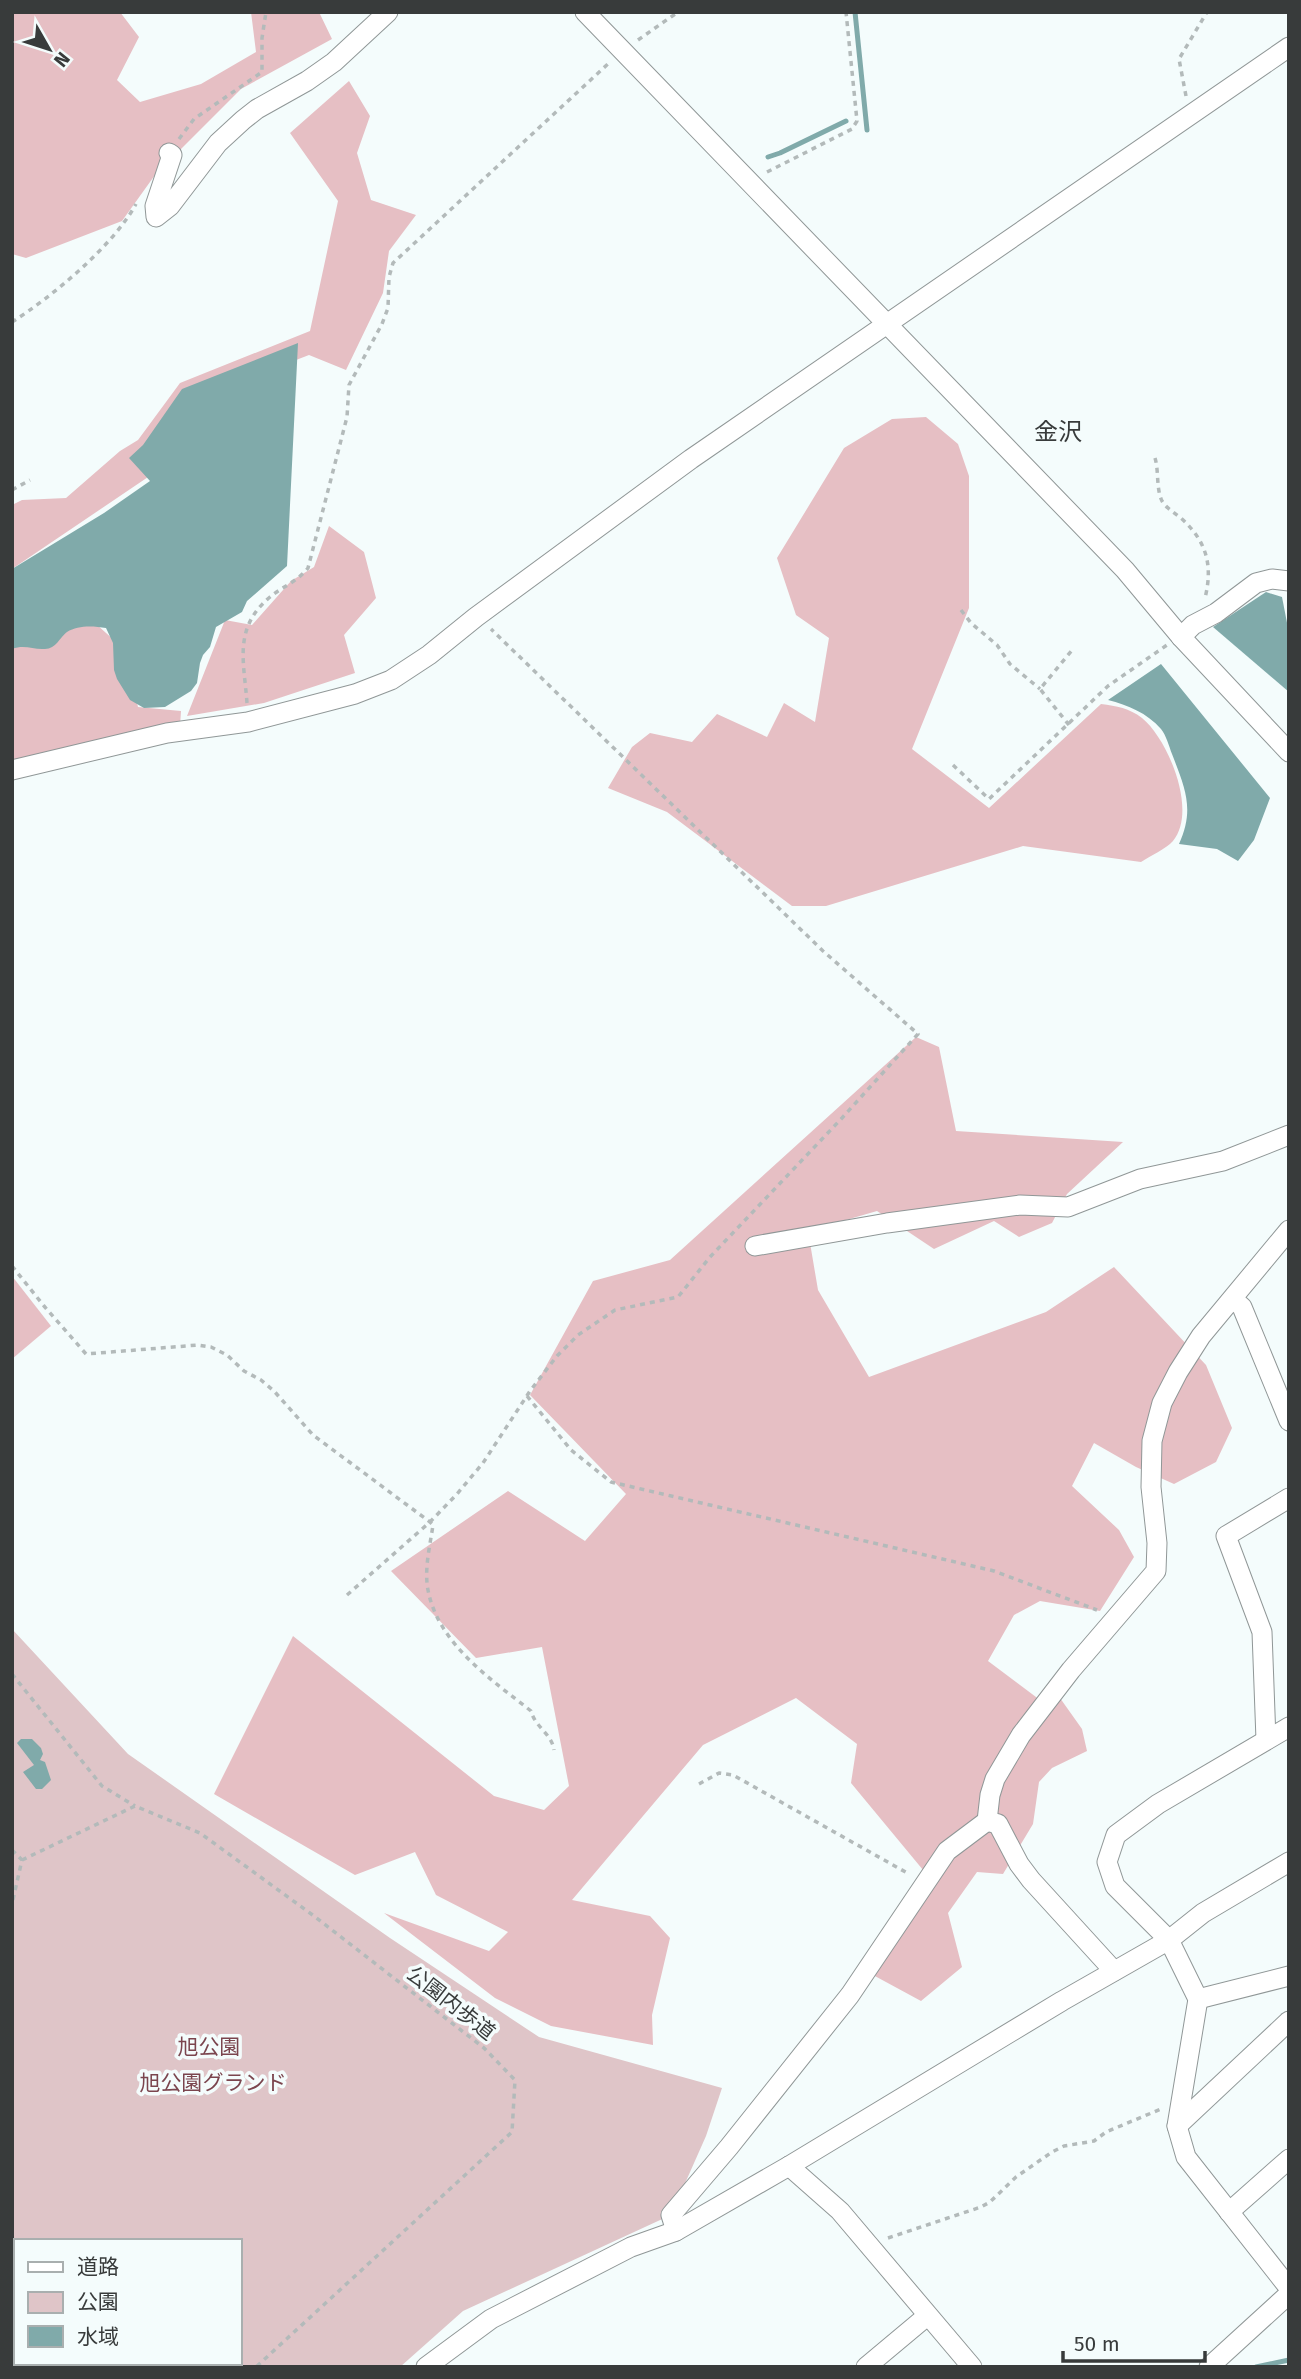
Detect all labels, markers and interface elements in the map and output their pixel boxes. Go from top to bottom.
north arrow [14,14,84,84]
text: N [49,47,75,72]
district label: 金沢 [1034,418,1082,446]
street label: 公園内歩道 [402,1960,500,2046]
park label: 旭公園 [178,2034,241,2060]
park label: 旭公園グランド [140,2070,287,2096]
legend [14,2239,242,2365]
text: 道路 [77,2254,119,2280]
text: 公園 [77,2289,119,2315]
scale bar [1063,2320,1205,2364]
text: 水域 [77,2324,119,2350]
text: 50 m [1074,2331,1120,2357]

